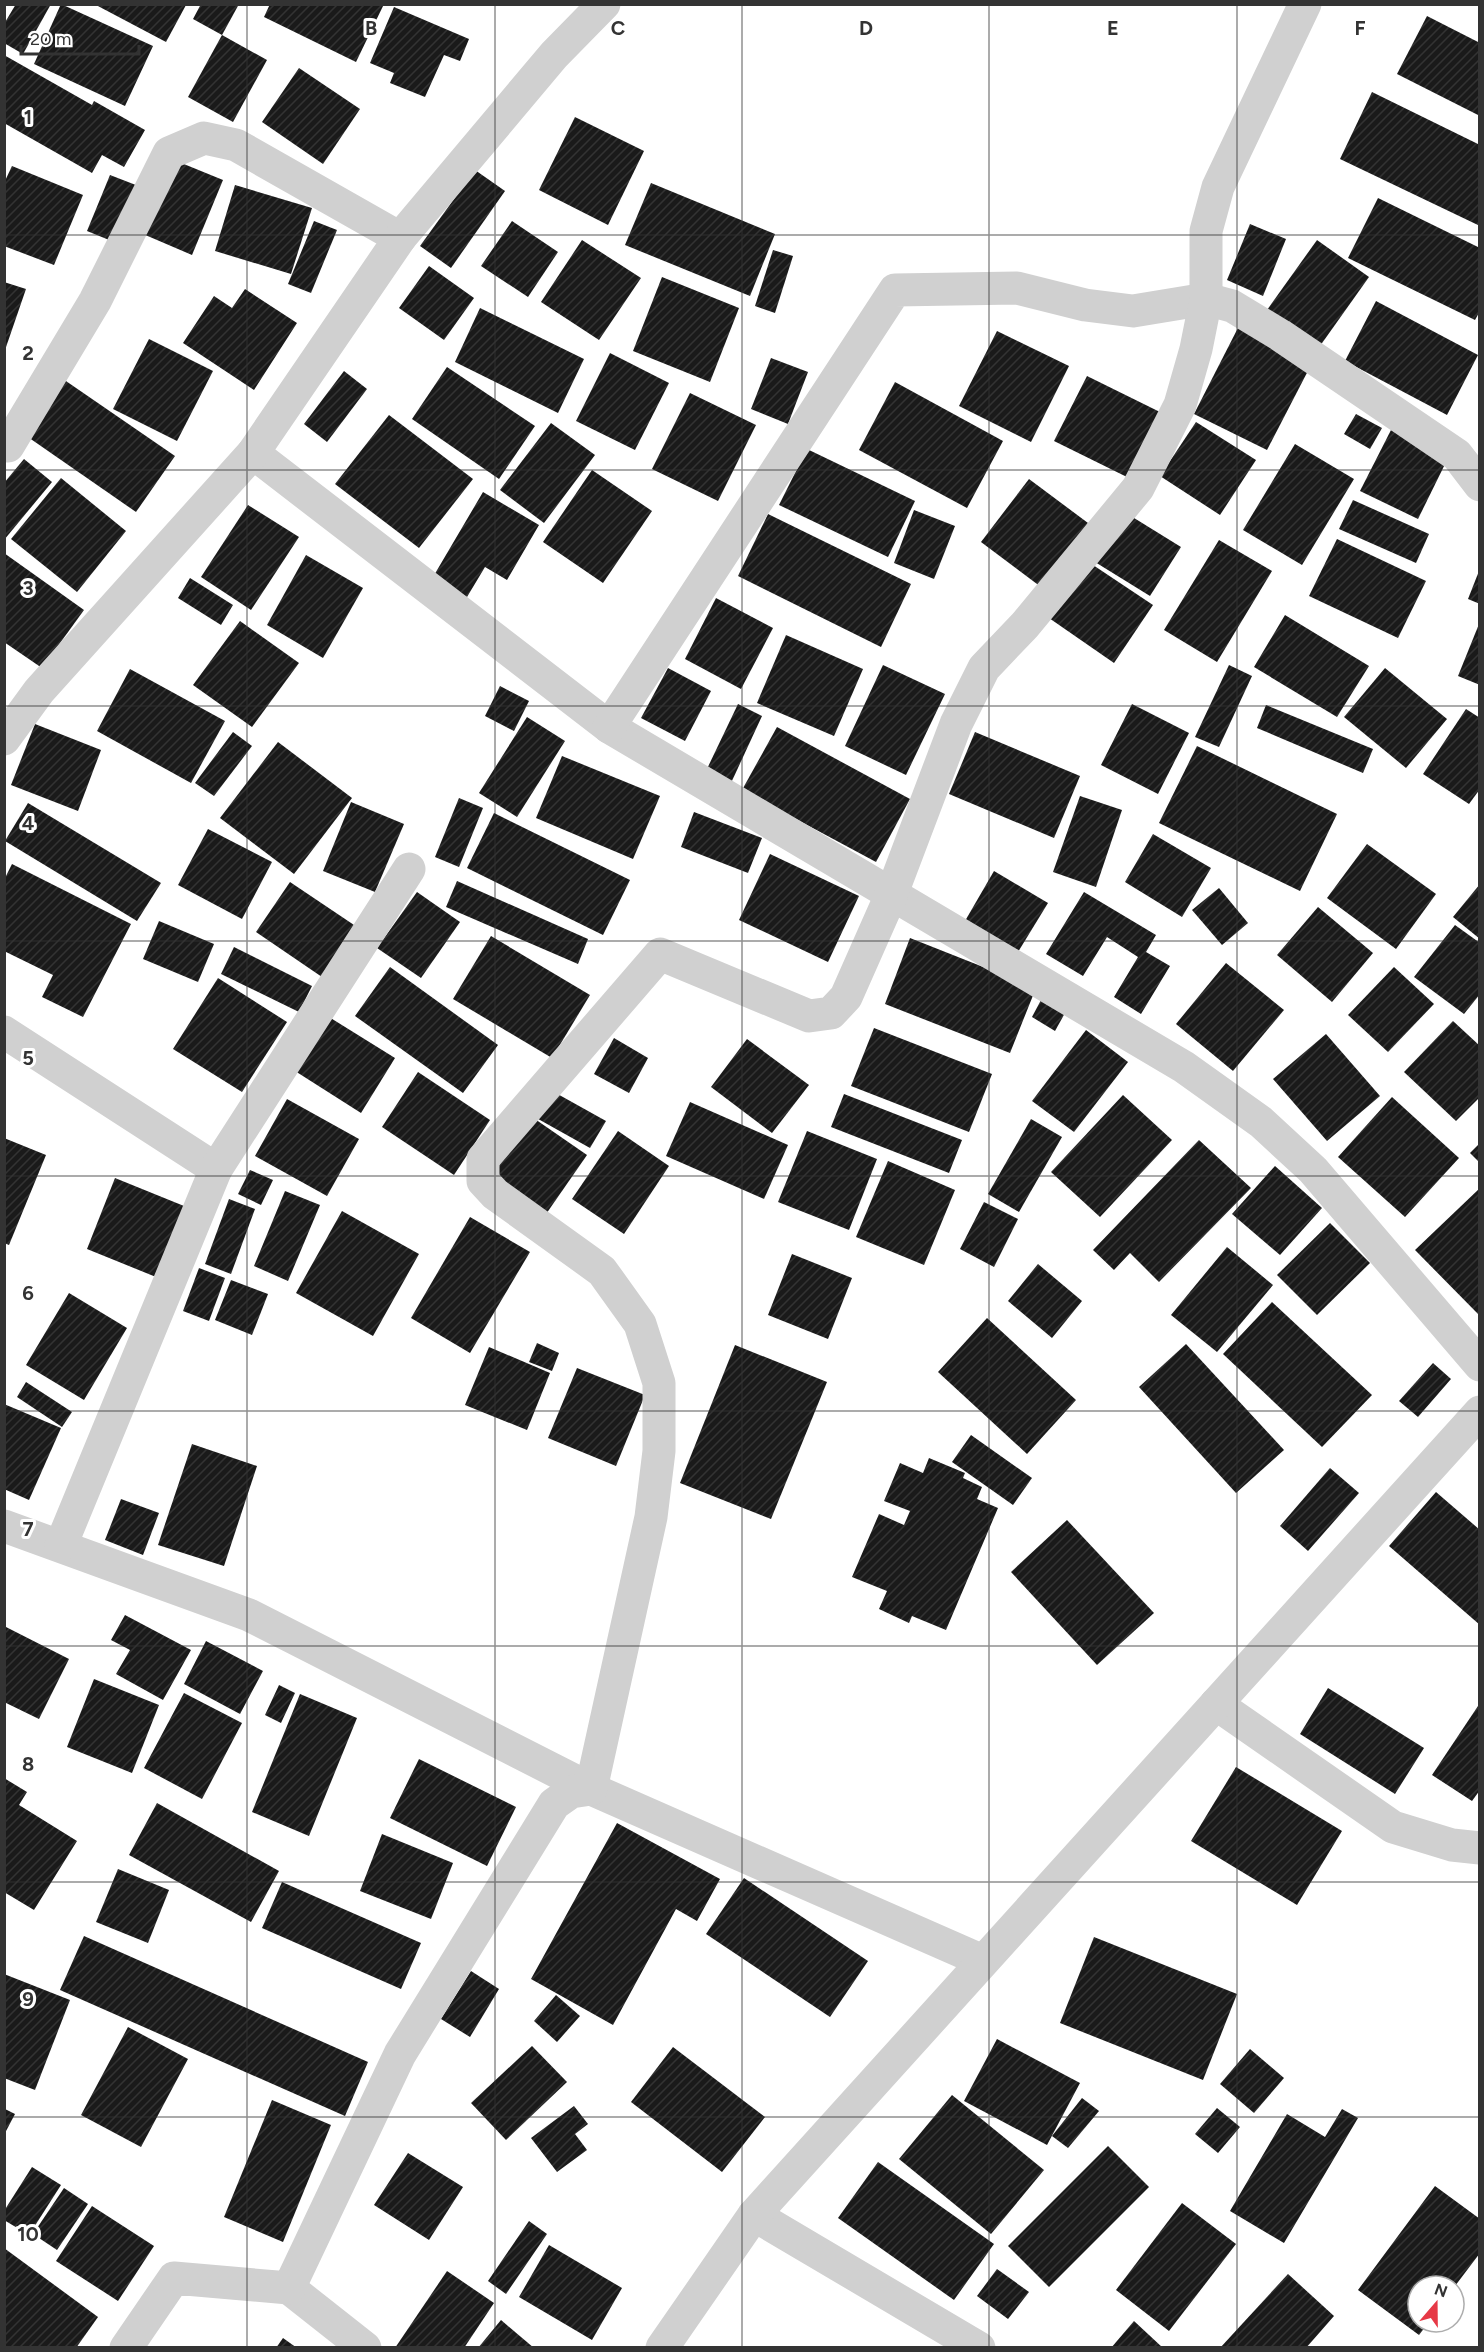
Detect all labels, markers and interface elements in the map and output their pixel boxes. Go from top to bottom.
text: B [365,16,377,40]
text: C [611,16,625,40]
text: D [859,16,873,40]
text: E [1107,16,1119,40]
text: F [1354,16,1366,40]
scale bar [21,18,140,56]
text: 20 m [30,28,71,50]
text: 1 [24,105,32,129]
text: 2 [22,341,34,365]
text: 3 [22,576,34,600]
text: 4 [22,811,35,835]
text: 5 [22,1046,34,1070]
text: 6 [22,1281,34,1305]
text: 7 [22,1517,34,1541]
text: 8 [22,1752,34,1776]
text: 9 [22,1987,34,2011]
text: 10 [17,2222,39,2246]
north arrow [1406,2274,1466,2334]
text: N [1432,2279,1450,2301]

